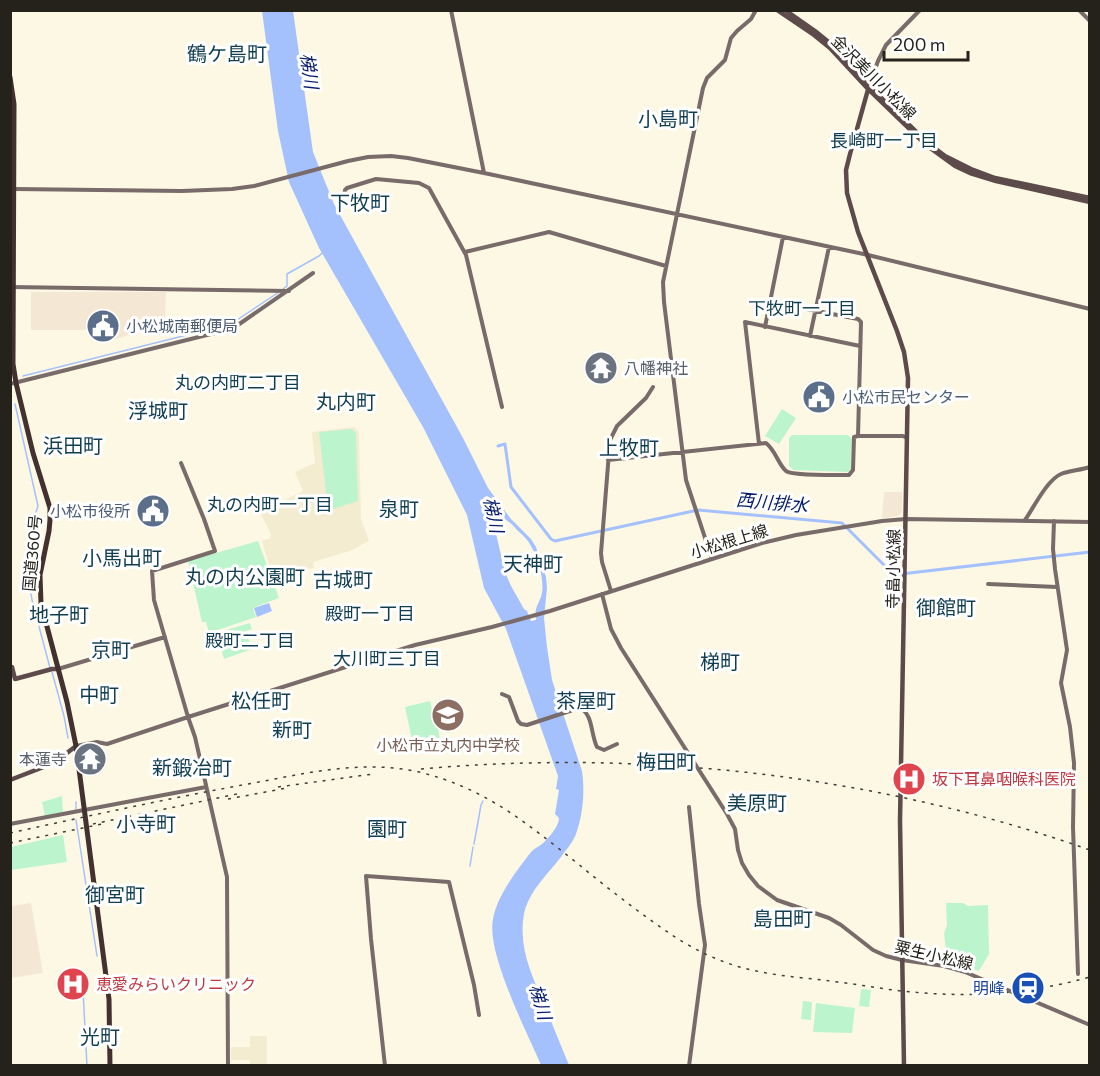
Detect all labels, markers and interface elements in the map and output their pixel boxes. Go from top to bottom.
scale bar [884,24,968,62]
street label: 金沢美川小松線 [828,30,921,123]
text: 200 m [893,33,946,55]
district label: 鶴ケ島町 [187,41,267,65]
water label: 梯川 [297,52,324,92]
district label: 小島町 [638,106,698,130]
district label: 長崎町一丁目 [830,129,938,151]
district label: 下牧町 [330,190,390,214]
district label: 下牧町一丁目 [748,297,856,319]
public building icon: 小松城南郵便局 [85,308,121,344]
place label: 小松城南郵便局 [126,316,238,335]
temple icon: 八幡神社 [583,350,619,386]
place label: 八幡神社 [624,358,688,377]
district label: 丸の内町二丁目 [175,371,301,393]
public building icon: 小松市民センター [801,379,837,415]
place label: 小松市民センター [842,387,970,406]
district label: 丸内町 [316,389,376,413]
district label: 浮城町 [128,398,188,422]
district label: 浜田町 [43,433,103,457]
district label: 上牧町 [599,435,659,459]
water label: 西川排水 [735,488,811,516]
public building icon: 小松市役所 [135,493,171,529]
district label: 丸の内町一丁目 [207,493,333,515]
water label: 梯川 [479,495,509,537]
district label: 泉町 [379,496,419,520]
place label: 小松市役所 [50,501,130,520]
street label: 国道360号 [19,514,44,592]
street label: 小松根上線 [688,520,770,561]
street label: 寺畠小松線 [882,529,903,609]
district label: 小馬出町 [82,545,162,569]
district label: 天神町 [503,551,563,575]
district label: 丸の内公園町 [185,564,305,588]
district label: 古城町 [313,567,373,591]
district label: 御館町 [916,595,976,619]
district label: 地子町 [29,602,89,626]
district label: 殿町一丁目 [325,602,415,624]
district label: 殿町二丁目 [205,629,295,651]
district label: 京町 [91,637,131,661]
district label: 大川町三丁目 [333,647,441,669]
district label: 梯町 [700,649,740,673]
district label: 中町 [79,682,119,706]
district label: 松任町 [231,688,291,712]
district label: 茶屋町 [556,688,616,712]
school or university icon: 小松市立丸内中学校 [430,697,466,733]
district label: 新町 [272,717,312,741]
place label: 小松市立丸内中学校 [376,735,520,754]
temple icon: 本蓮寺 [72,741,108,777]
place label: 本蓮寺 [19,749,67,768]
district label: 梅田町 [636,749,696,773]
district label: 新鍛冶町 [152,755,232,779]
hospital icon: 坂下耳鼻咽喉科医院 [891,761,927,797]
place label: 坂下耳鼻咽喉科医院 [932,769,1076,788]
district label: 美原町 [727,790,787,814]
district label: 小寺町 [116,811,176,835]
district label: 園町 [367,816,407,840]
district label: 御宮町 [85,882,145,906]
district label: 島田町 [753,906,813,930]
street label: 粟生小松線 [893,936,975,973]
hospital icon: 恵愛みらいクリニック [55,966,91,1002]
station icon: 明峰 [1010,970,1046,1006]
place label: 恵愛みらいクリニック [96,974,256,993]
place label: 明峰 [973,978,1005,997]
water label: 梯川 [525,981,557,1024]
district label: 光町 [80,1024,120,1048]

